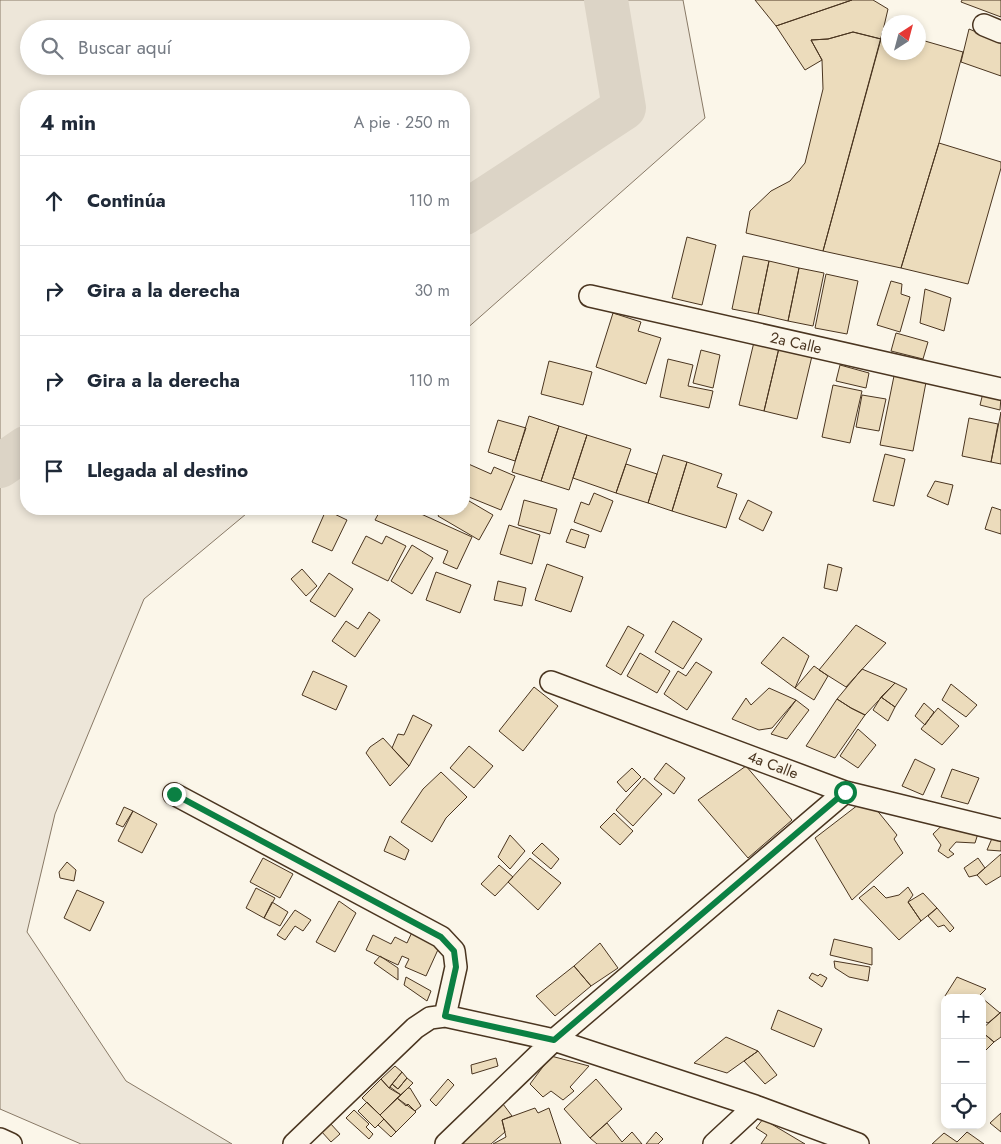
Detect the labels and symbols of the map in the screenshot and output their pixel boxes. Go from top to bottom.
north arrow [881,15,926,60]
street label: 2a Calle [768,326,824,360]
street label: 4a Calle [745,745,802,785]
route start [834,781,857,804]
route end [163,783,186,806]

